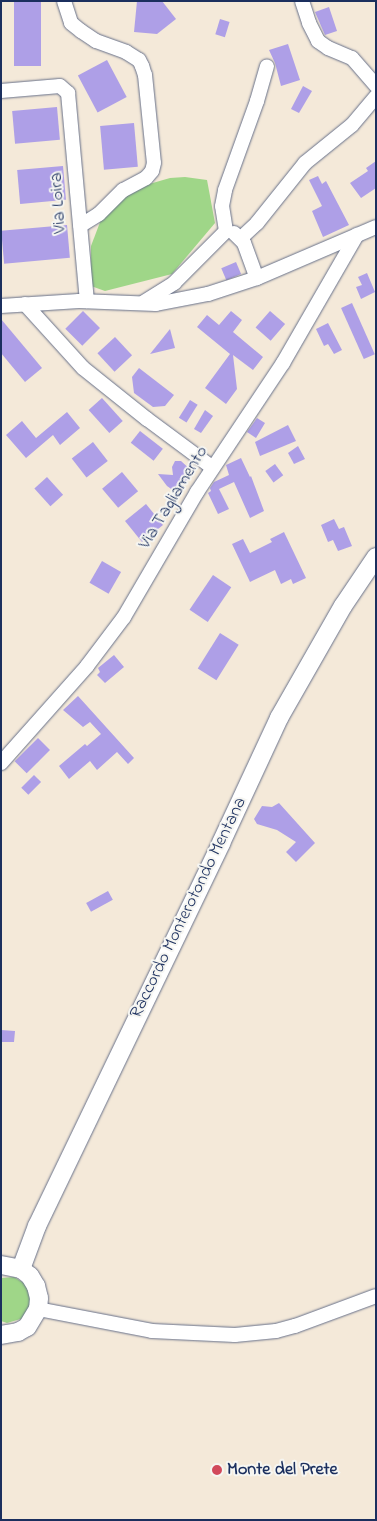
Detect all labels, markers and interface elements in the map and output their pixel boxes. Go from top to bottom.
street label: Via Loira [46,172,72,234]
street label: Via Tagliamento [135,442,213,554]
street label: Raccordo Monterotondo Mentana [126,794,252,1022]
place label: Monte del Prete [227,1459,338,1481]
marker: Monte del Prete [211,1464,223,1476]

